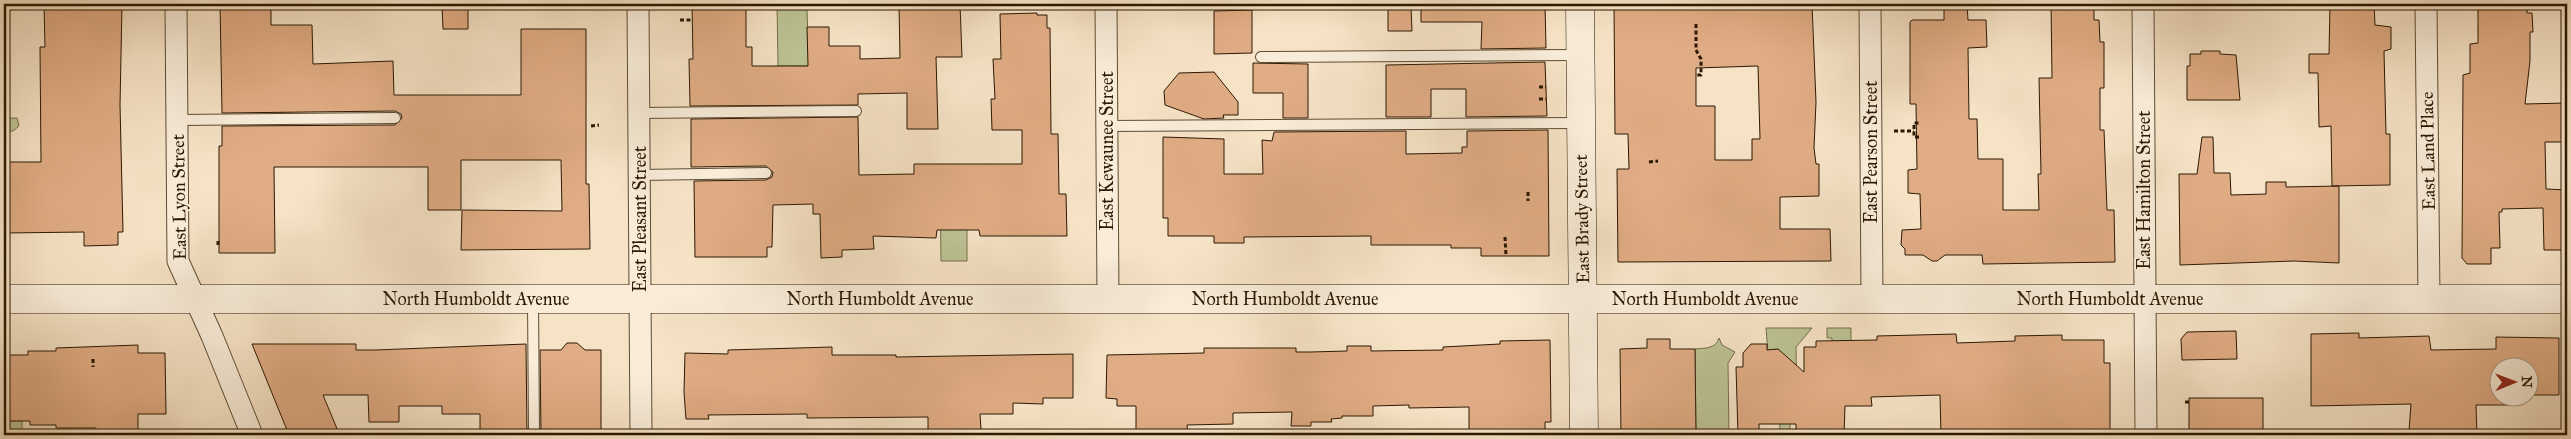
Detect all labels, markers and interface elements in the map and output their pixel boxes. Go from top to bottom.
street label: East Kewaunee Street [1096,71,1118,231]
street label: East Pearson Street [1860,80,1882,224]
street label: East Land Place [2416,91,2440,211]
street label: East Hamilton Street [2133,110,2155,270]
street label: East Lyon Street [167,133,191,260]
street label: East Pleasant Street [629,145,651,292]
street label: East Brady Street [1570,153,1594,284]
street label: North Humboldt Avenue [382,288,570,310]
street label: North Humboldt Avenue [786,288,974,310]
street label: North Humboldt Avenue [1191,288,1379,310]
street label: North Humboldt Avenue [1611,288,1799,310]
street label: North Humboldt Avenue [2016,288,2204,310]
north arrow [2488,356,2538,406]
text: N [2518,376,2535,388]

